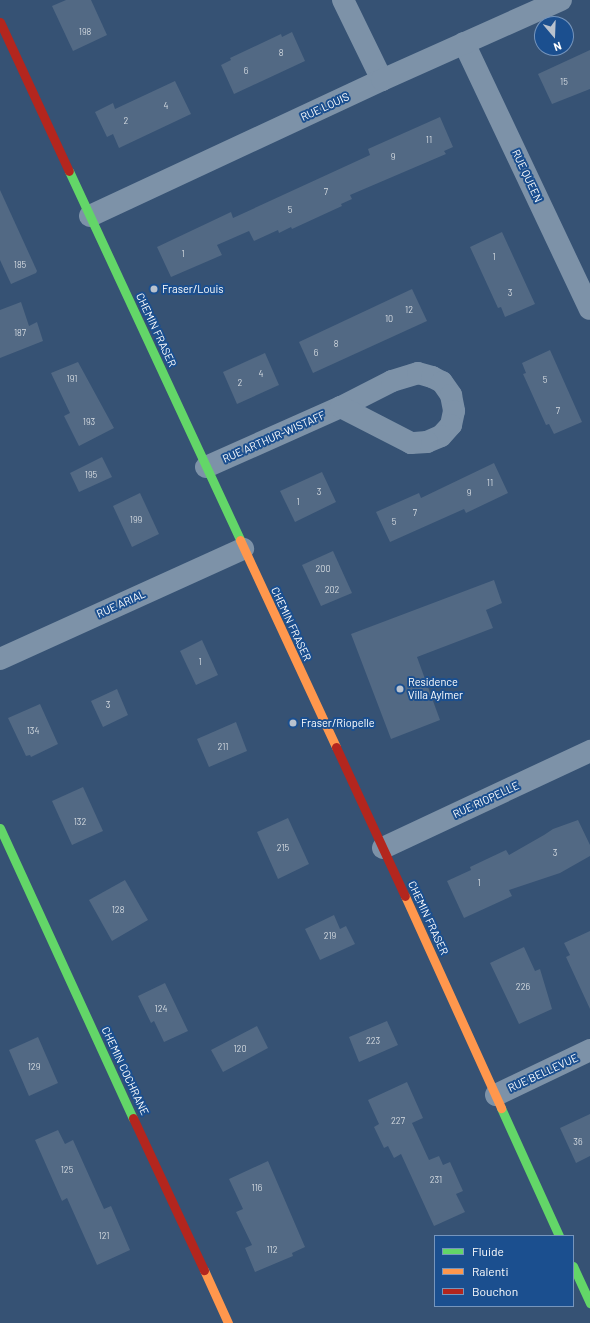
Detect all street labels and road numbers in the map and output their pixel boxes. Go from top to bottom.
street label: RUE LOUIS [299,90,351,124]
street label: RUE QUEEN [509,147,545,205]
street label: CHEMIN FRASER [133,291,179,369]
street label: RUE ARTHUR-WISTAFF [221,408,327,466]
street label: CHEMIN FRASER [268,585,314,663]
street label: RUE ARIAL [95,587,147,621]
street label: RUE RIOPELLE [451,779,521,821]
street label: CHEMIN FRASER [405,879,451,957]
street label: CHEMIN COCHRANE [99,1025,151,1117]
street label: RUE BELLEVUE [506,1051,580,1095]

